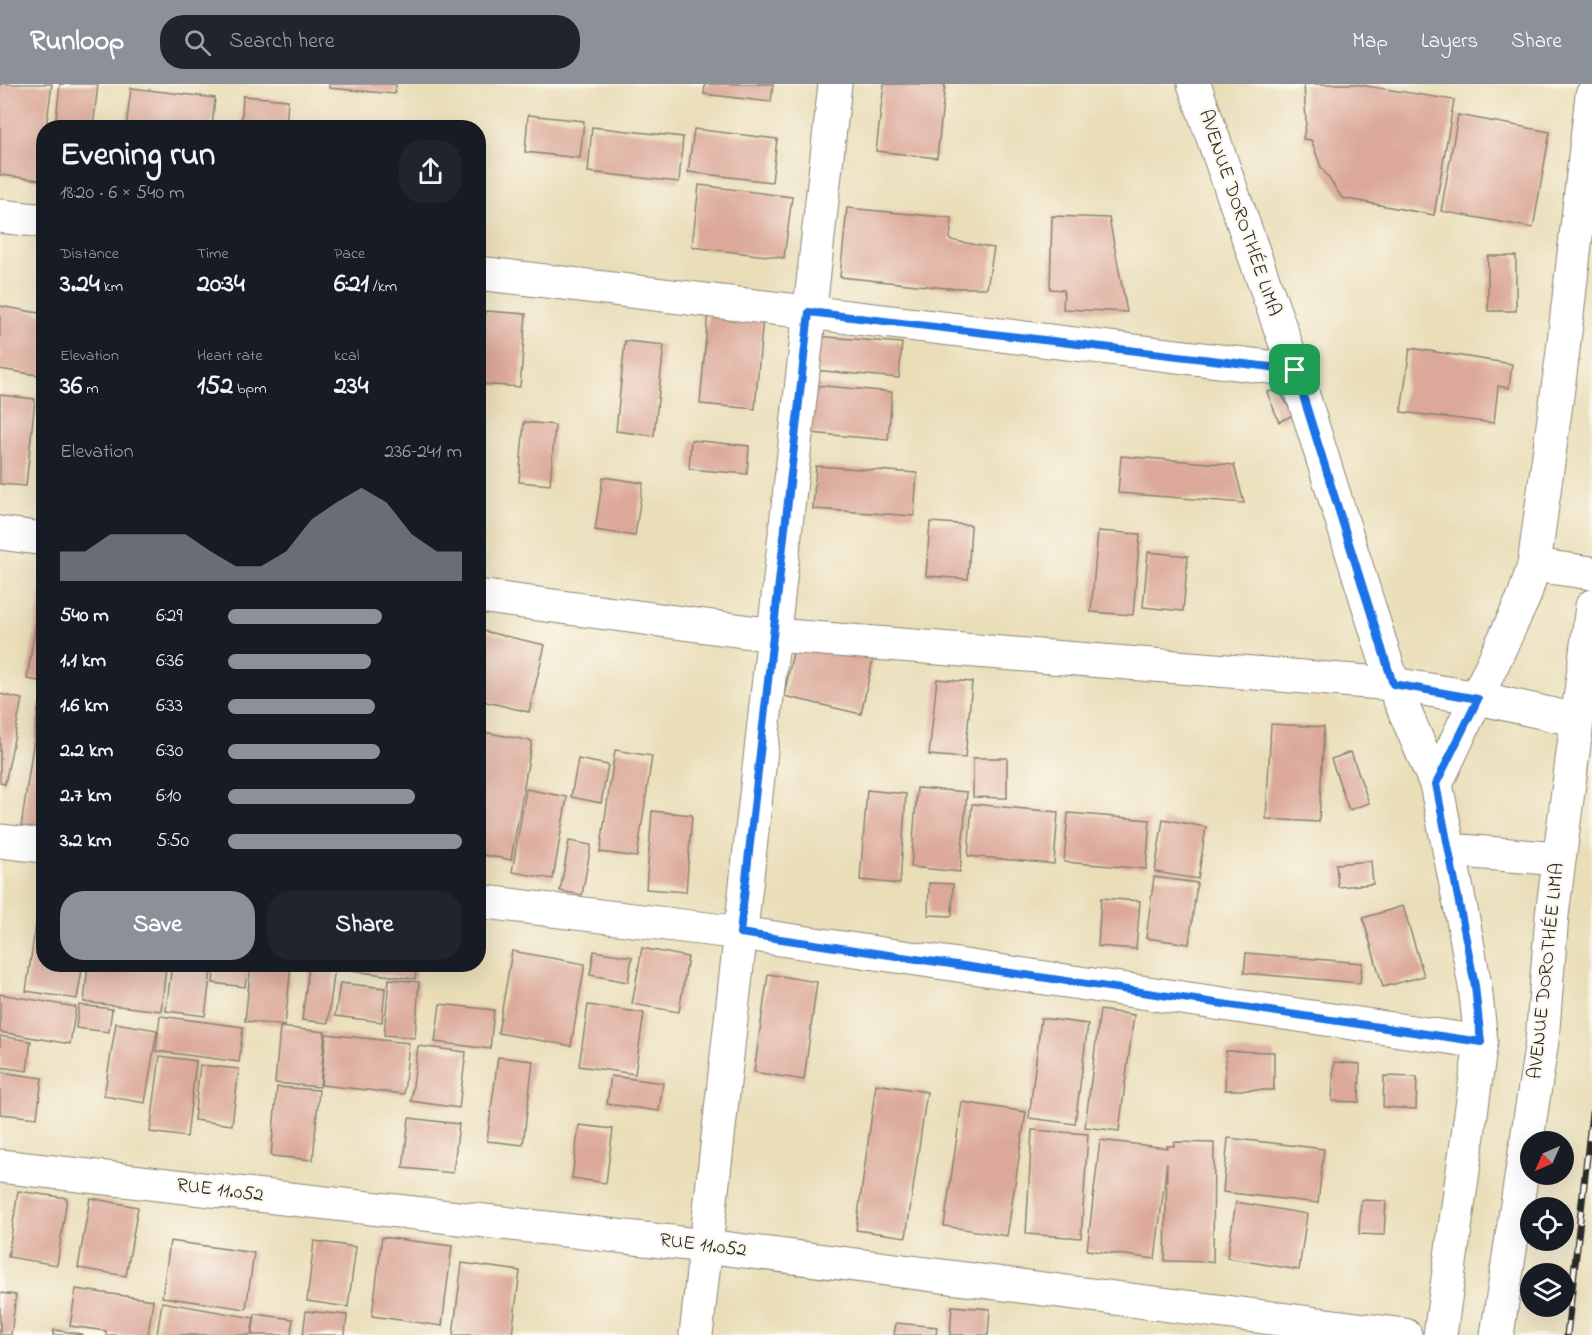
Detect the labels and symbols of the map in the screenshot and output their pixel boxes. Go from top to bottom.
street label: AVENUE DOROTHÉE LIMA [1190,106,1288,320]
pin [1269,344,1320,395]
street label: AVENUE DOROTHÉE LIMA [1521,862,1573,1080]
north arrow [1520,1131,1574,1185]
street label: RUE 11.052 [175,1171,265,1211]
street label: RUE 11.052 [658,1226,748,1266]

